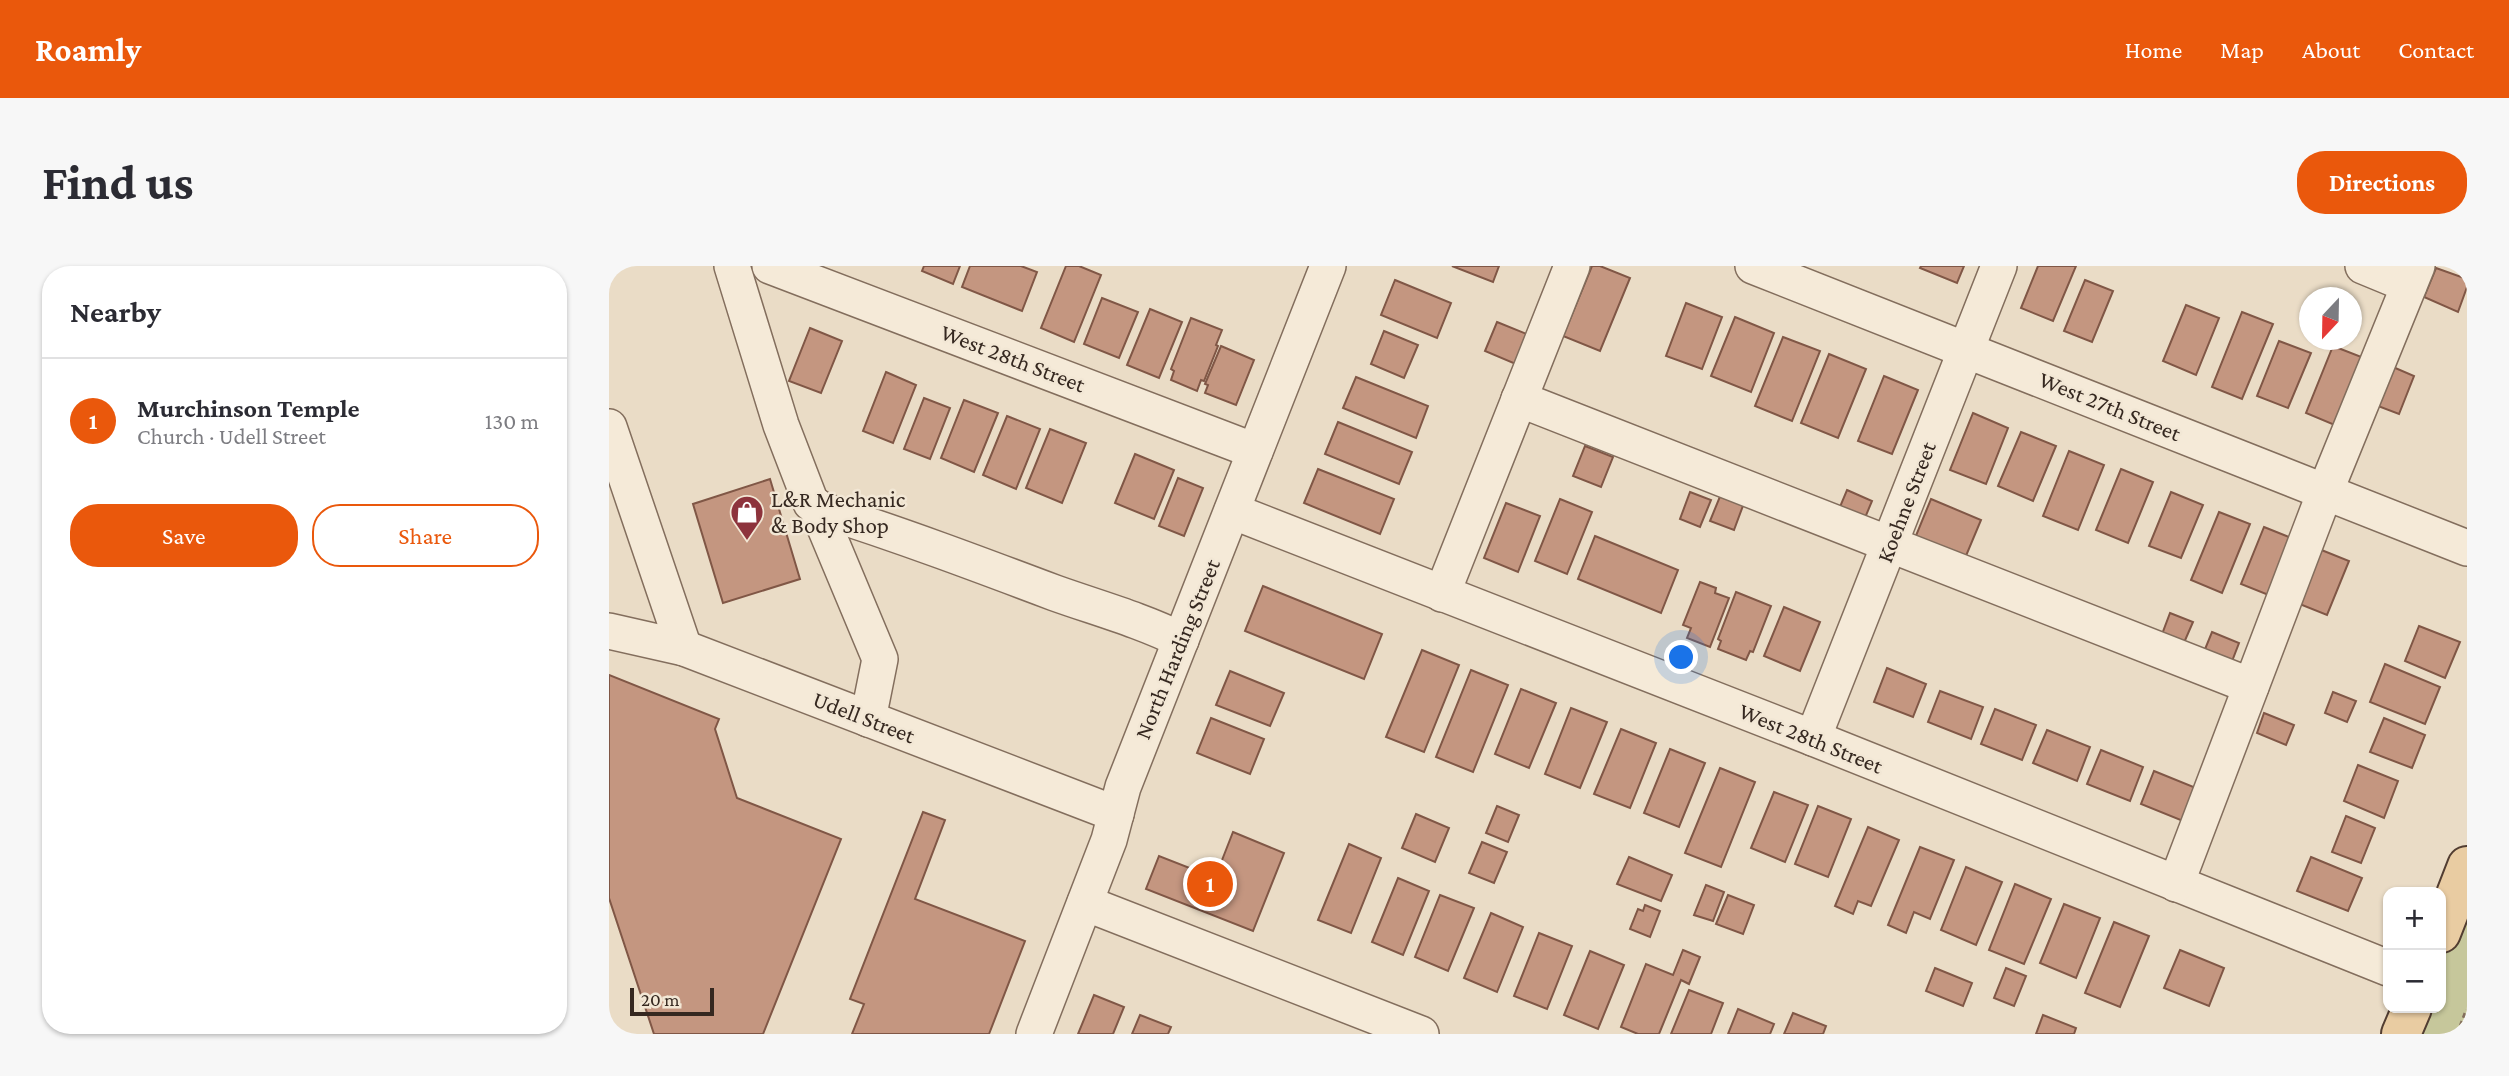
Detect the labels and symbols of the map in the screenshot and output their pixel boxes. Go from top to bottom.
north arrow [2299,287,2362,350]
street label: West 28th Street [937,319,1089,398]
street label: West 27th Street [2035,366,2185,446]
street label: Koehne Street [1871,437,1941,566]
place label: L&R Mechanic & Body Shop [771,486,906,538]
shop icon: L&R Mechanic & Body Shop [728,493,766,542]
street label: North Harding Street [1129,555,1225,743]
your location [1664,640,1698,674]
street label: Udell Street [809,686,919,748]
street label: West 28th Street [1735,697,1887,779]
pin: 1 [1187,858,1233,910]
scale bar [630,985,714,1017]

